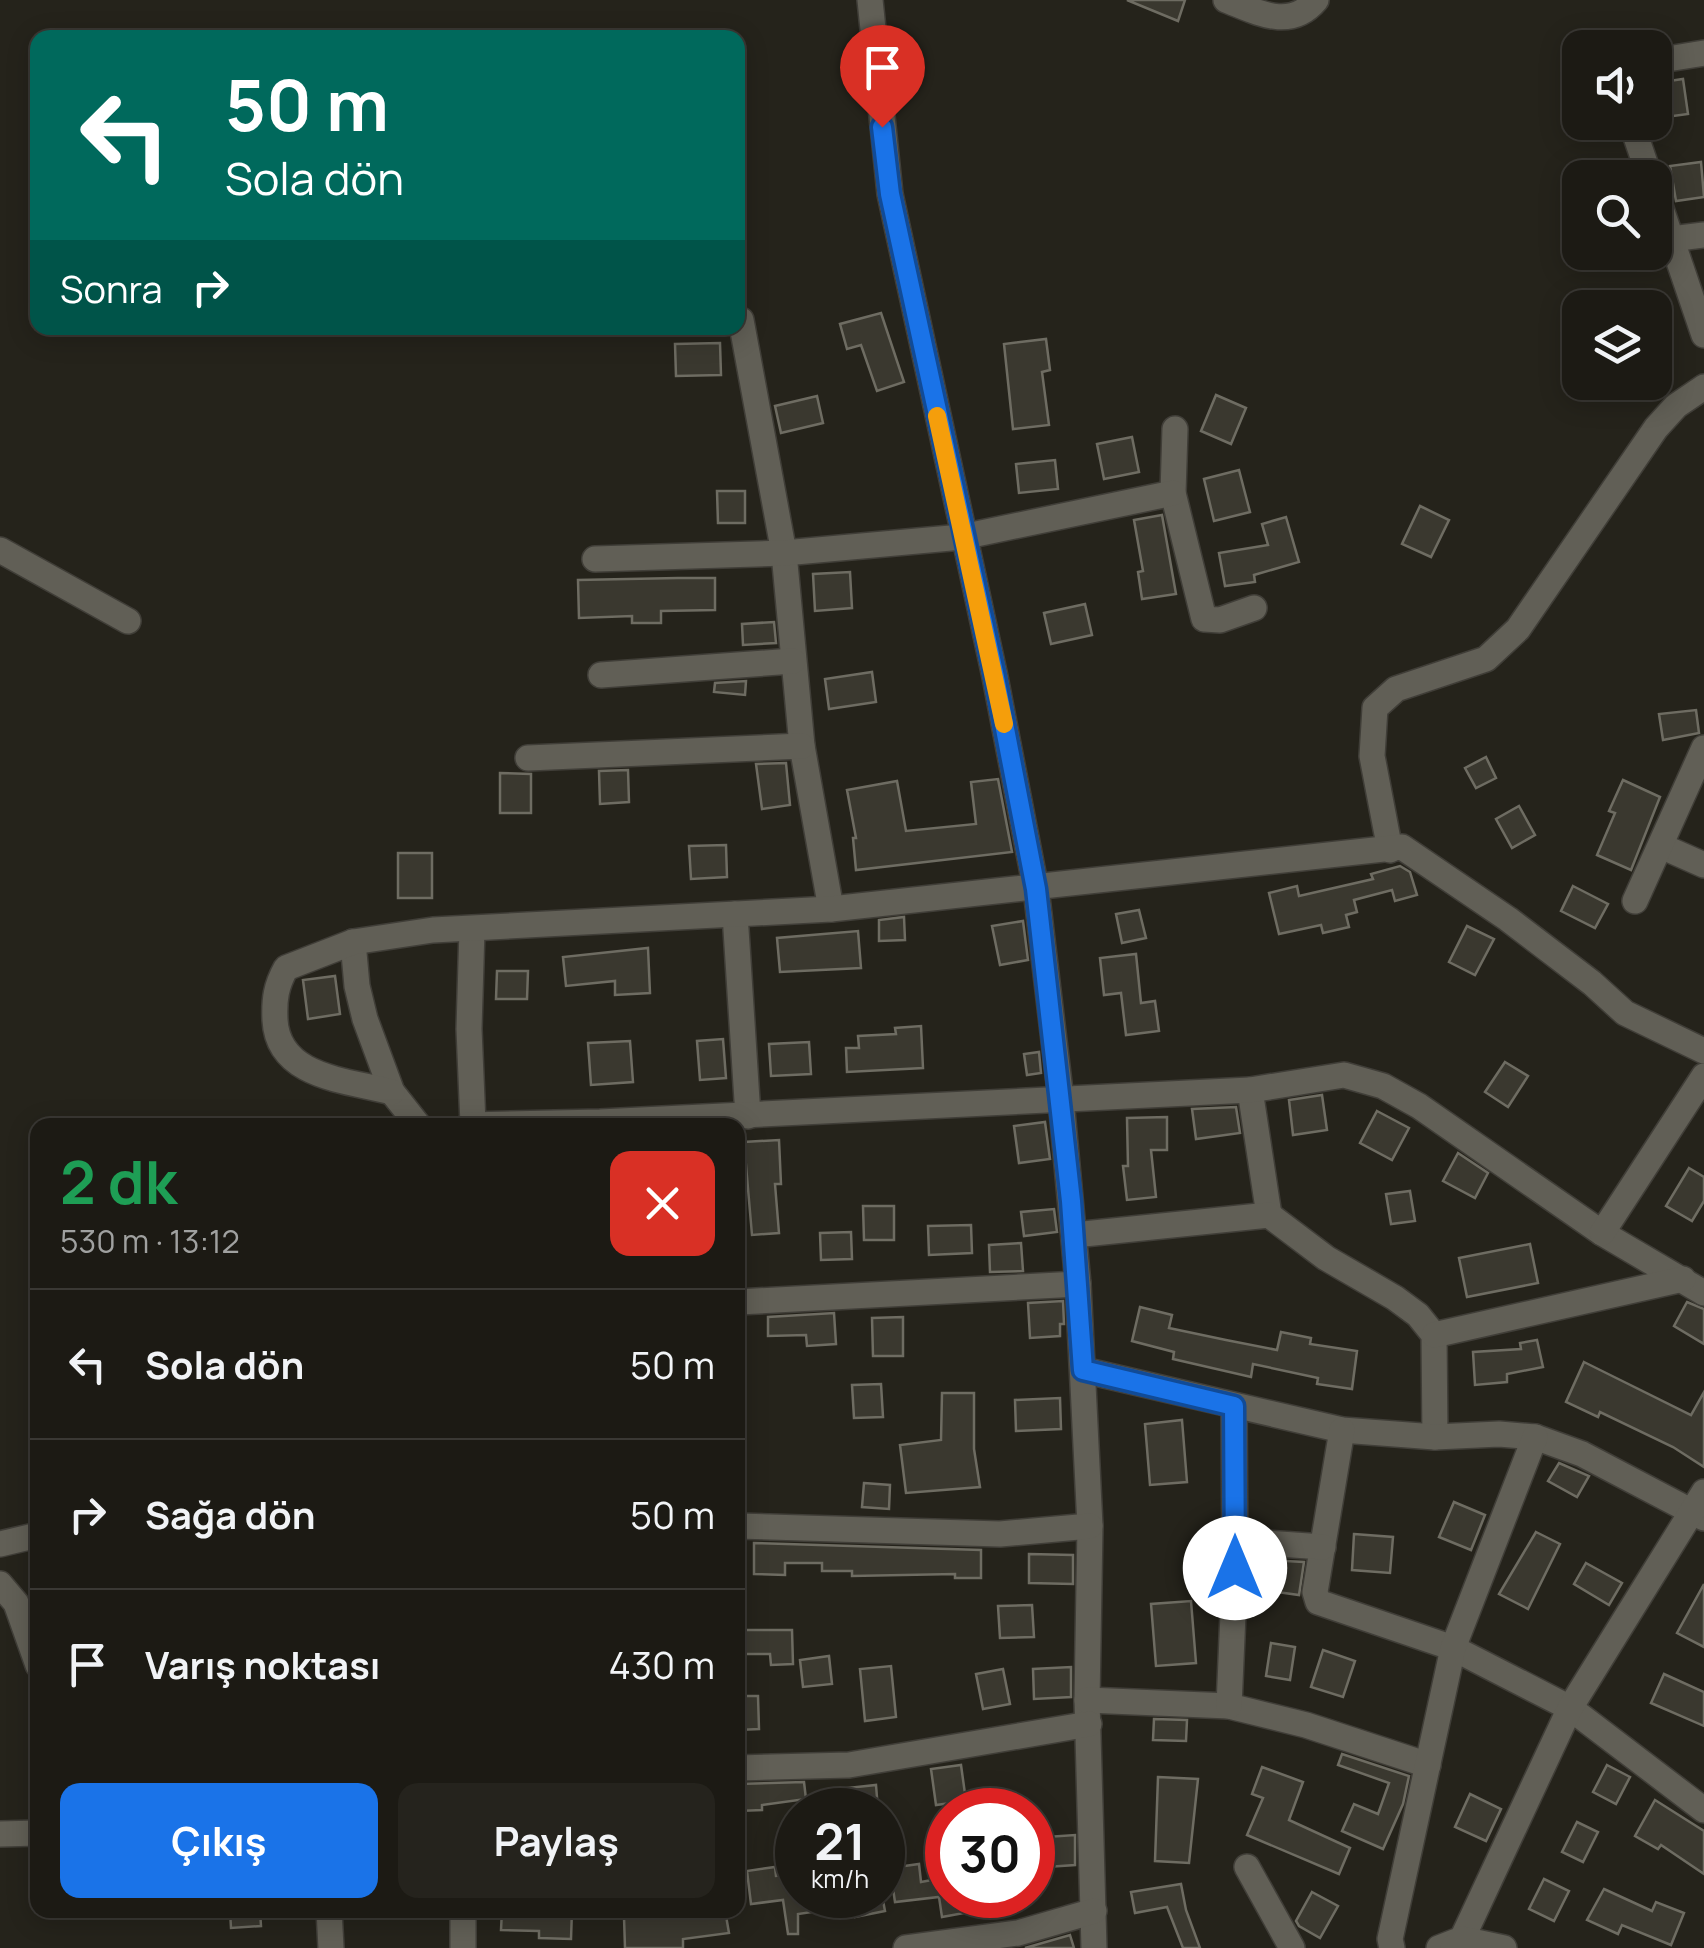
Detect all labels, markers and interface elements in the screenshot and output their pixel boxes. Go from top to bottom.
pin [840,25,925,128]
map controls [1562,30,1672,400]
button: sound [1562,30,1672,140]
icon: arrive [855,40,910,95]
text: 50 m [225,56,389,152]
icon: left [60,70,190,200]
text: Sola dön [225,147,404,209]
button: search [1562,160,1672,270]
icon: right [183,260,238,315]
text: Sonra [60,262,163,314]
button: layers [1562,290,1672,400]
text: 2 dk [60,1140,177,1222]
button: close [610,1151,715,1256]
text: 530 m · 13:12 [60,1219,240,1263]
icon: left [60,1337,115,1392]
text: Sola dön [145,1338,304,1390]
text: 50 m [630,1338,715,1390]
icon: right [60,1487,115,1542]
text: Sağa dön [145,1488,315,1540]
text: 50 m [630,1488,715,1540]
position arrow [1183,1516,1287,1620]
icon: arrive [60,1637,115,1692]
text: Varış noktası [145,1638,380,1690]
text: 430 m [609,1638,715,1690]
button: Çıkış [60,1783,378,1898]
button: Paylaş [398,1783,715,1898]
speed limit sign: 30 [925,1788,1055,1918]
text: 21 [814,1807,866,1875]
text: km/h [811,1861,869,1896]

